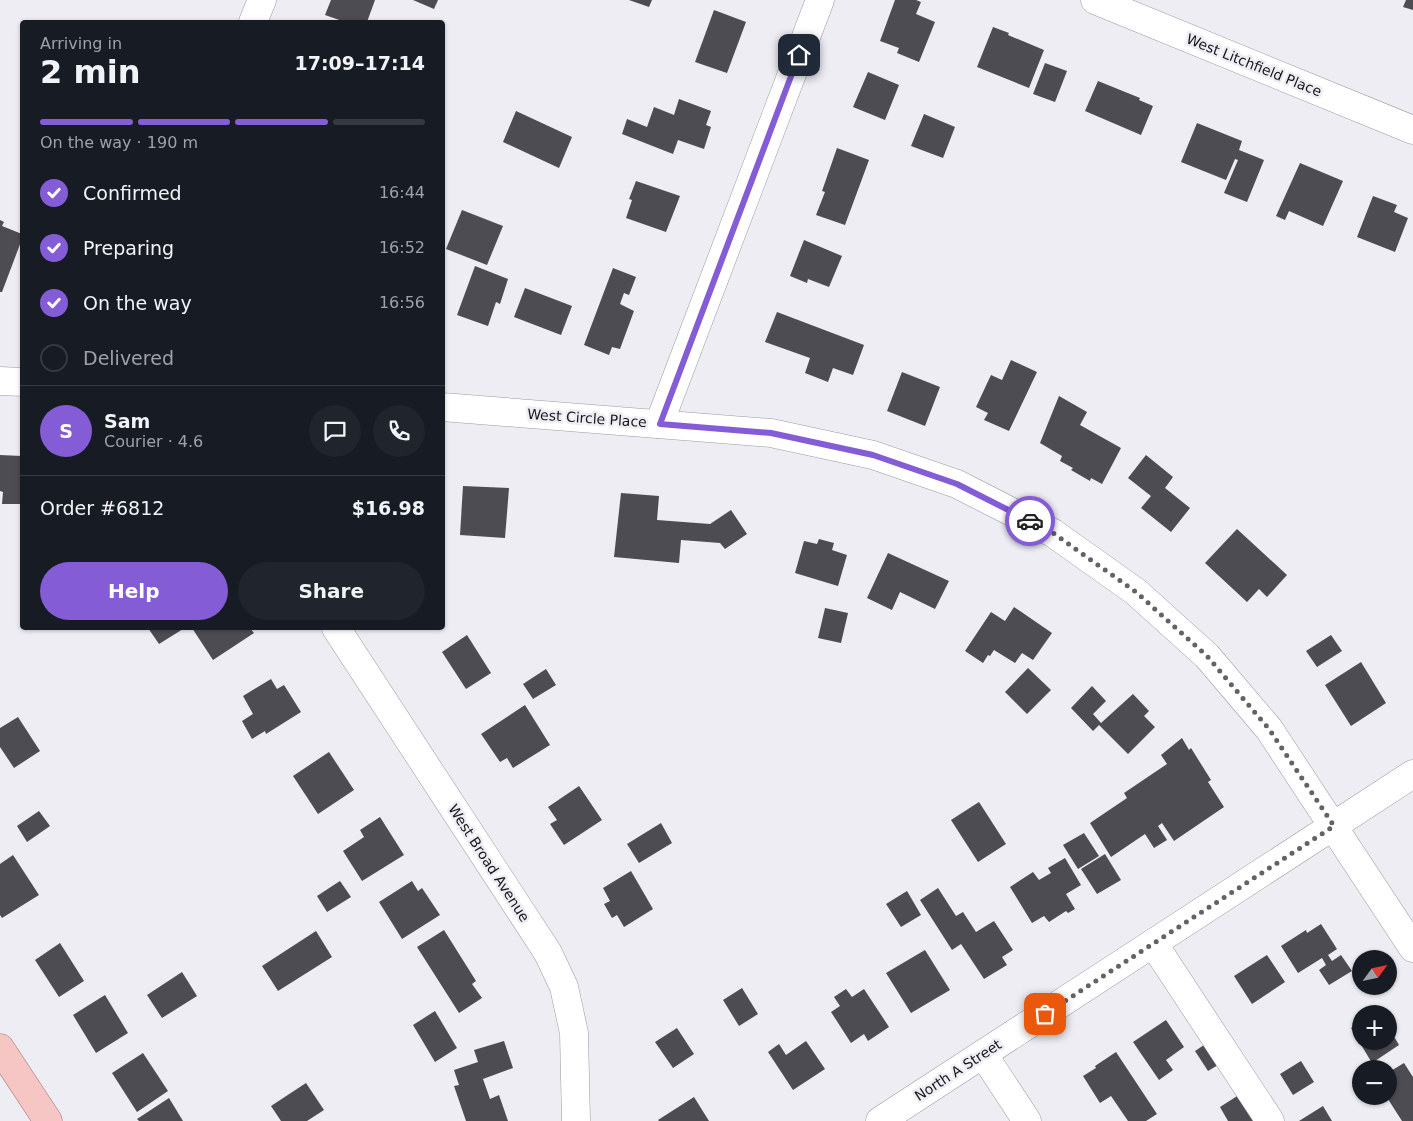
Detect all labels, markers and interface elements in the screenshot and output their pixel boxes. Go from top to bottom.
street label: West Litchfield Place [1184,31,1324,99]
text: Arriving in [40,34,122,53]
pin [778,34,820,76]
icon: home [785,41,813,69]
text: 17:09–17:14 [295,52,425,74]
text: 2 min [40,53,141,91]
text: On the way · 190 m [40,133,198,152]
icon: check [40,179,68,207]
text: Confirmed [83,182,182,204]
text: 16:44 [379,183,425,202]
icon: check [40,234,68,262]
text: Preparing [83,237,174,259]
text: 16:52 [379,238,425,257]
icon: check [40,289,68,317]
text: On the way [83,292,192,314]
text: 16:56 [379,293,425,312]
text: Delivered [83,347,174,369]
button: chat [309,405,361,457]
button: phone [373,405,425,457]
street label: West Circle Place [527,406,647,430]
text: Sam [104,410,150,432]
text: S [59,420,73,442]
text: Courier · 4.6 [104,432,203,451]
courier [1005,496,1055,546]
text: Order #6812 [40,497,164,519]
text: $16.98 [352,497,425,519]
icon: car [1016,507,1044,535]
button: Help [40,562,228,620]
button: Share [238,562,425,620]
street label: West Broad Avenue [445,801,533,925]
north arrow [1352,950,1398,995]
map controls [1352,950,1397,1105]
pin [1024,993,1066,1035]
icon: bag [1031,1000,1059,1028]
button: + [1352,1005,1397,1050]
street label: North A Street [912,1036,1005,1104]
button: − [1352,1060,1397,1105]

